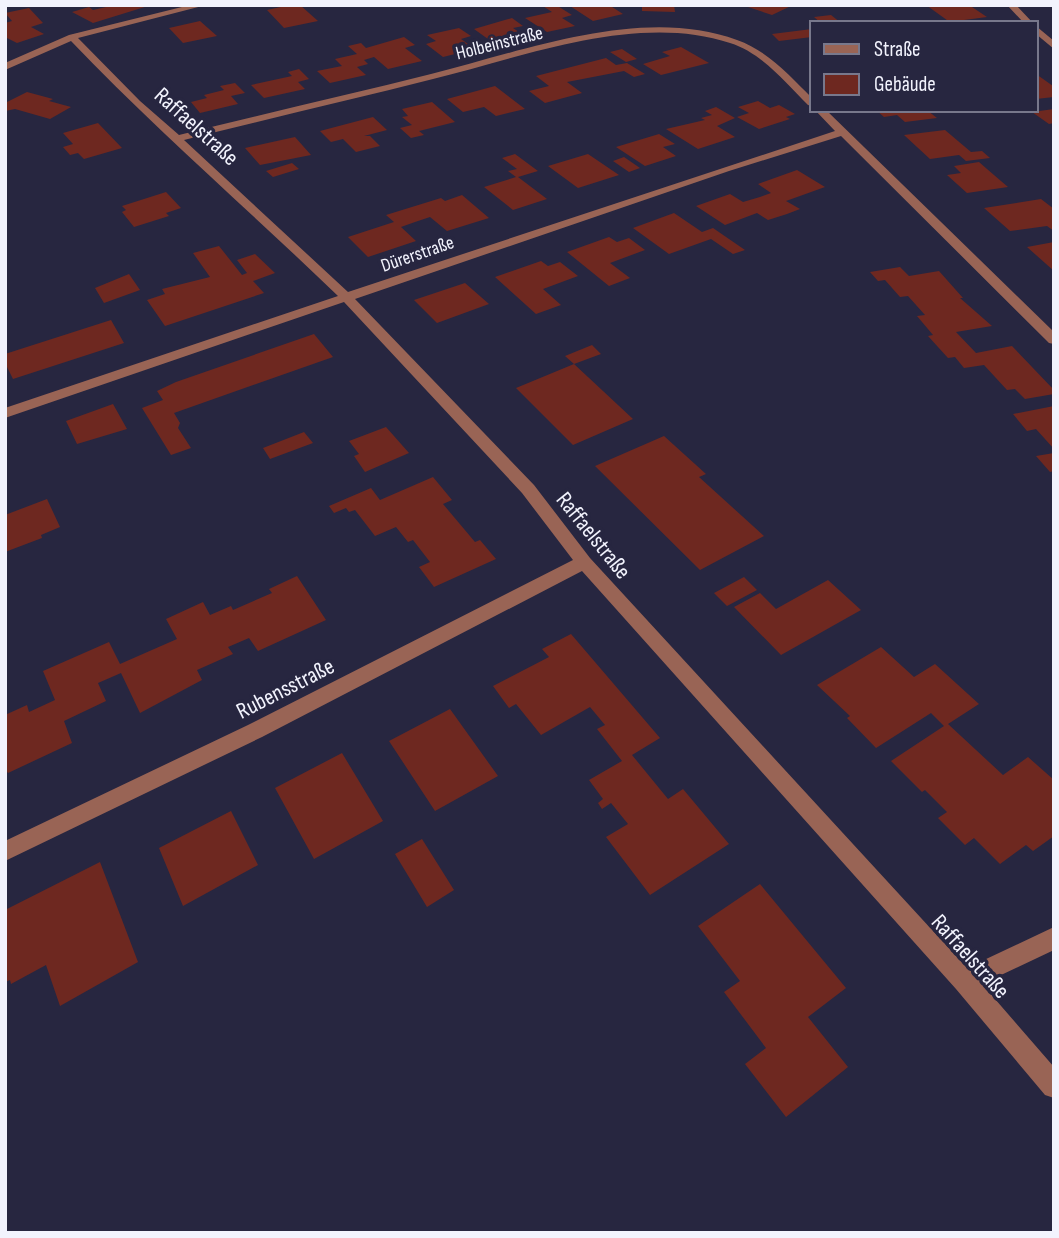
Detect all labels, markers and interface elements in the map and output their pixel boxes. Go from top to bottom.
legend [810,21,1038,112]
street label: Holbeinstraße [453,22,545,65]
text: Straße [874,37,920,62]
text: Gebäude [874,72,936,97]
street label: Raffaelstraße [148,82,244,172]
street label: Dürerstraße [378,231,457,278]
street label: Raffaelstraße [550,486,637,585]
street label: Rubensstraße [232,652,339,725]
street label: Raffaelstraße [925,909,1015,1005]

